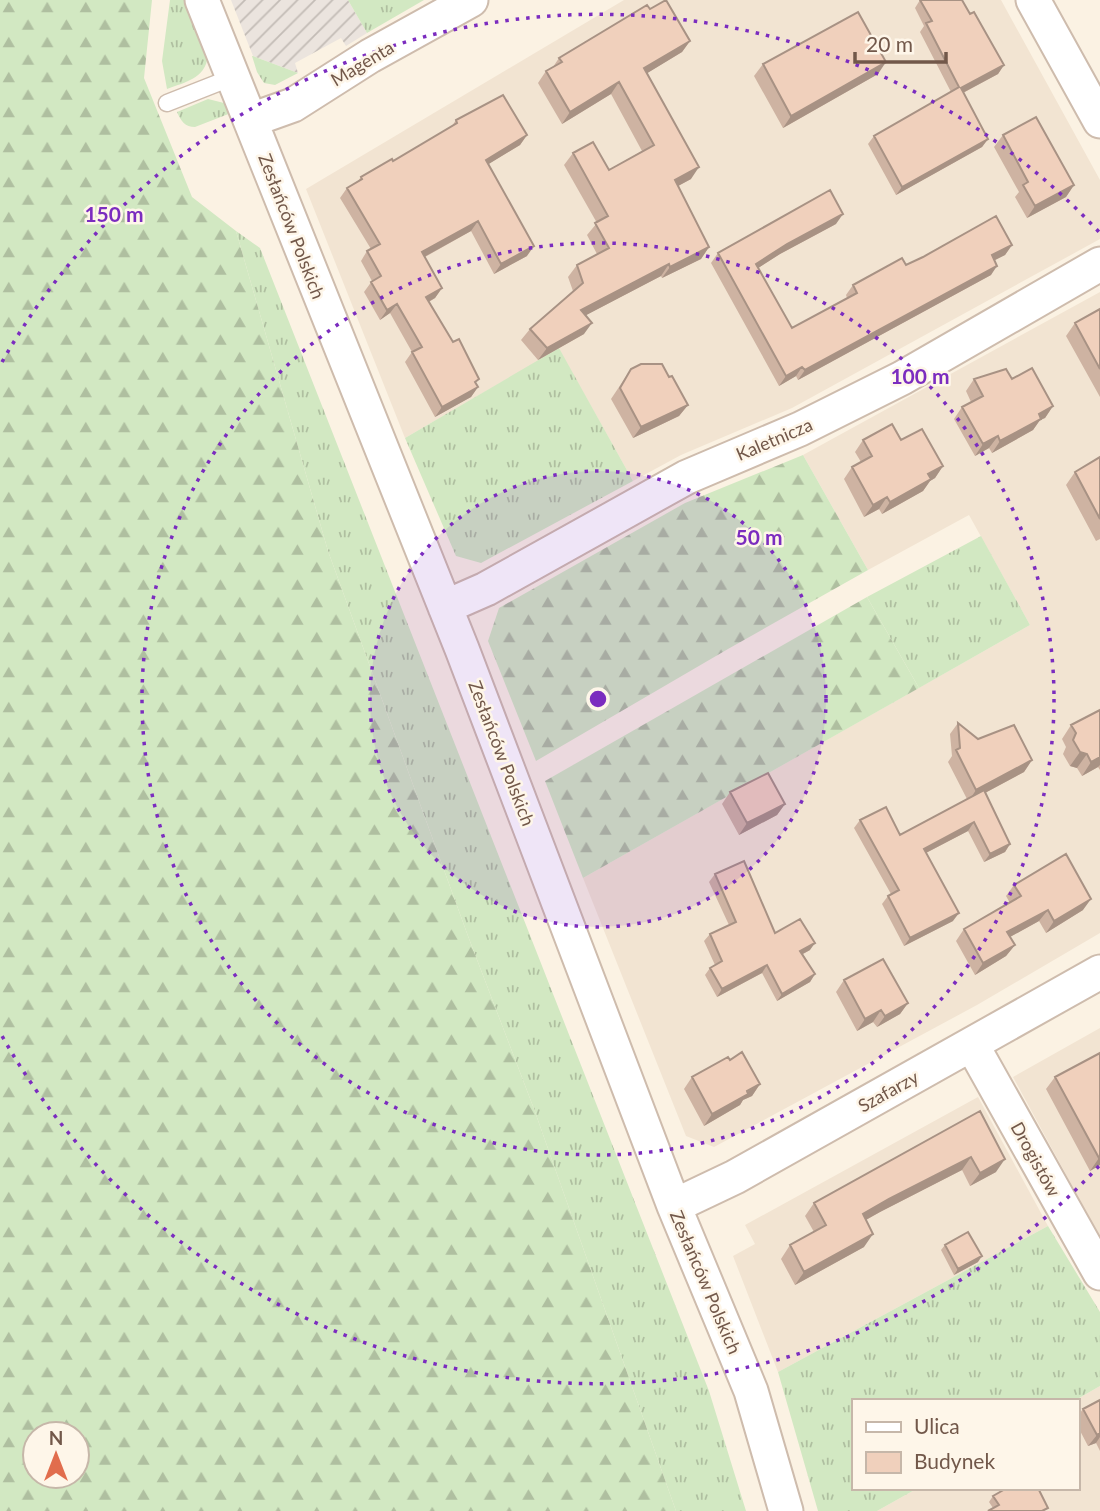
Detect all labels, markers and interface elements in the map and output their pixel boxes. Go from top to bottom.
scale bar [855,21,946,65]
text: 20 m [866,31,913,56]
street label: Magenta [327,36,397,90]
street label: Zesłańców Polskich [254,150,330,302]
text: 150 m [84,201,144,226]
text: 100 m [890,363,950,388]
street label: Kaletnicza [732,413,816,465]
text: 50 m [735,524,783,549]
street label: Zesłańców Polskich [464,677,540,829]
centre of rings [586,687,610,711]
street label: Szafarzy [854,1065,923,1117]
street label: Drogistów [1007,1118,1065,1200]
street label: Zesłańców Polskich [666,1207,746,1357]
legend [852,1399,1079,1490]
text: Ulica [914,1413,960,1438]
north arrow [21,1420,91,1490]
text: N [49,1426,63,1449]
text: Budynek [914,1448,995,1473]

